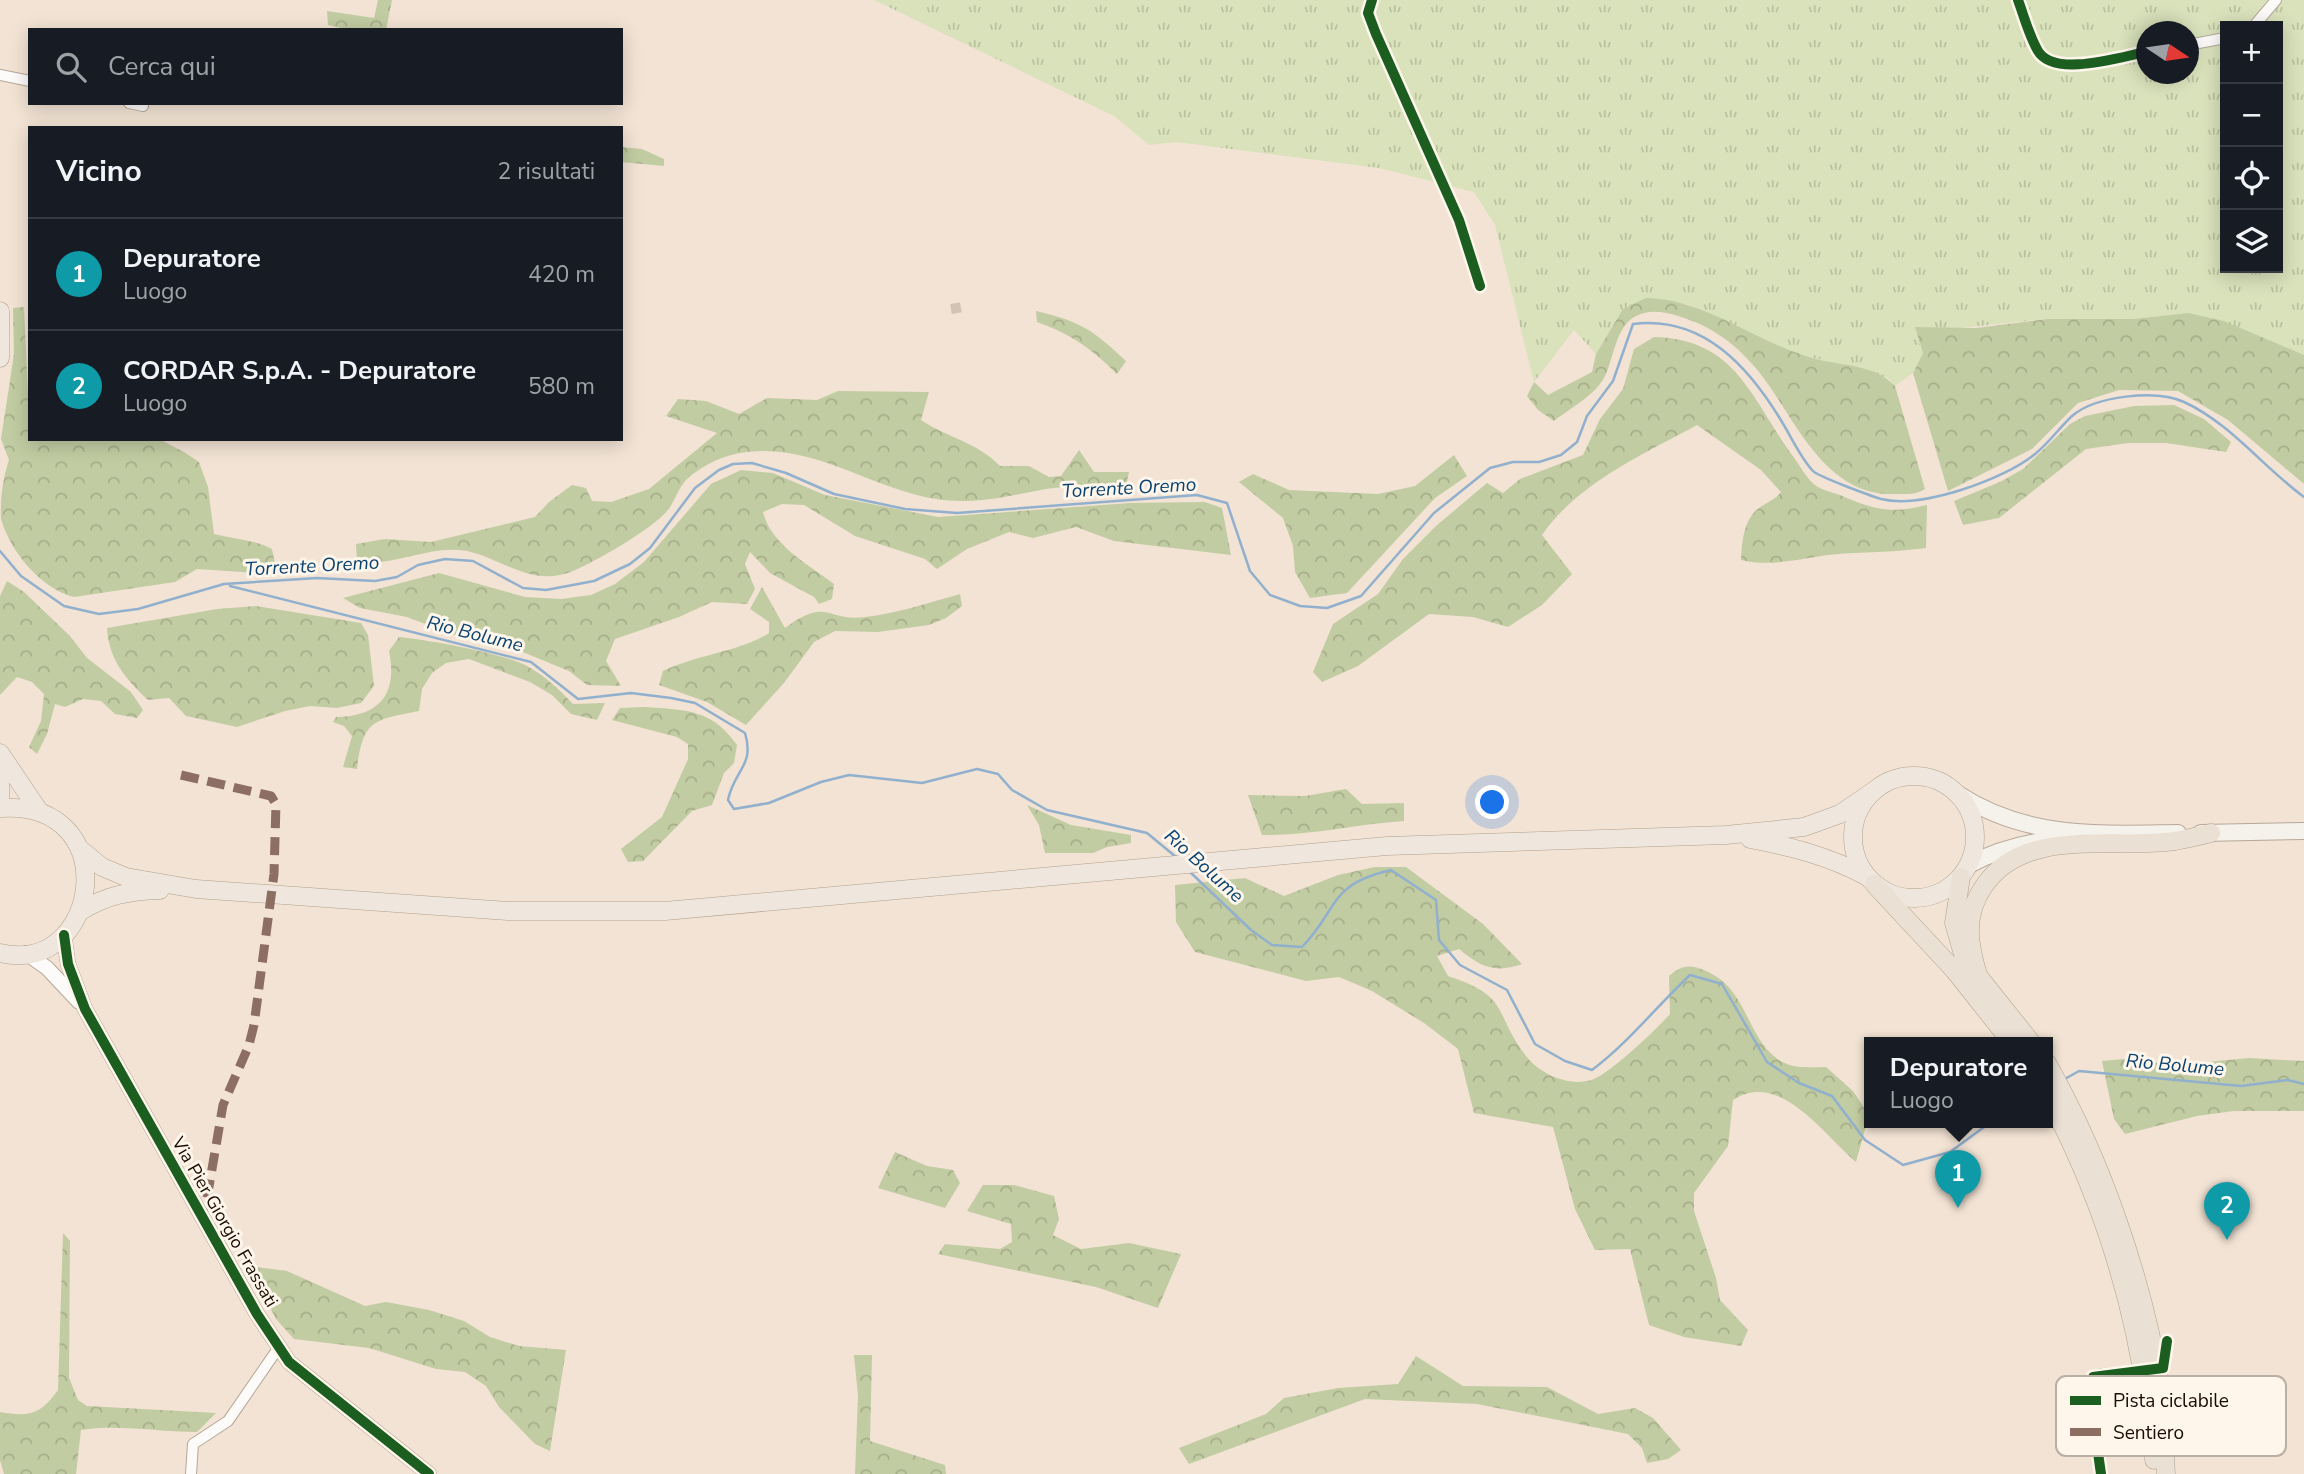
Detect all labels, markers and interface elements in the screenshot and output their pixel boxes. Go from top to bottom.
north arrow [2136,21,2199,84]
map controls [2220,21,2283,273]
button: + [2220,21,2283,84]
search box [28,28,623,105]
icon: search [52,48,90,86]
text: Cerca qui [108,49,216,84]
button: − [2220,84,2283,147]
button: locate [2220,147,2283,210]
text: Vicino [56,151,142,192]
text: 2 risultati [498,156,595,187]
button: layers [2220,210,2283,273]
text: Depuratore [123,241,261,276]
text: 1 [72,259,86,290]
text: 420 m [528,259,595,290]
text: Luogo [123,276,187,307]
text: CORDAR S.p.A. - Depuratore [123,353,476,388]
text: 2 [72,371,86,402]
text: 580 m [528,371,595,402]
text: Luogo [123,388,187,419]
water label: Torrente Oremo [1061,471,1197,505]
water label: Torrente Oremo [244,549,380,583]
water label: Rio Bolume [424,609,526,659]
your location [1475,785,1509,819]
water label: Rio Bolume [1159,823,1249,909]
popup [1864,1037,2053,1128]
water label: Rio Bolume [2125,1048,2225,1082]
text: Depuratore [1890,1050,2027,1085]
text: Luogo [1890,1085,1954,1116]
street label: Via Pier Giorgio Frassati [166,1132,284,1311]
pin: 1 [1935,1150,1981,1208]
pin: 2 [2204,1182,2250,1240]
legend [2056,1376,2286,1456]
text: Pista ciclabile [2113,1388,2229,1414]
text: Sentiero [2113,1420,2184,1446]

